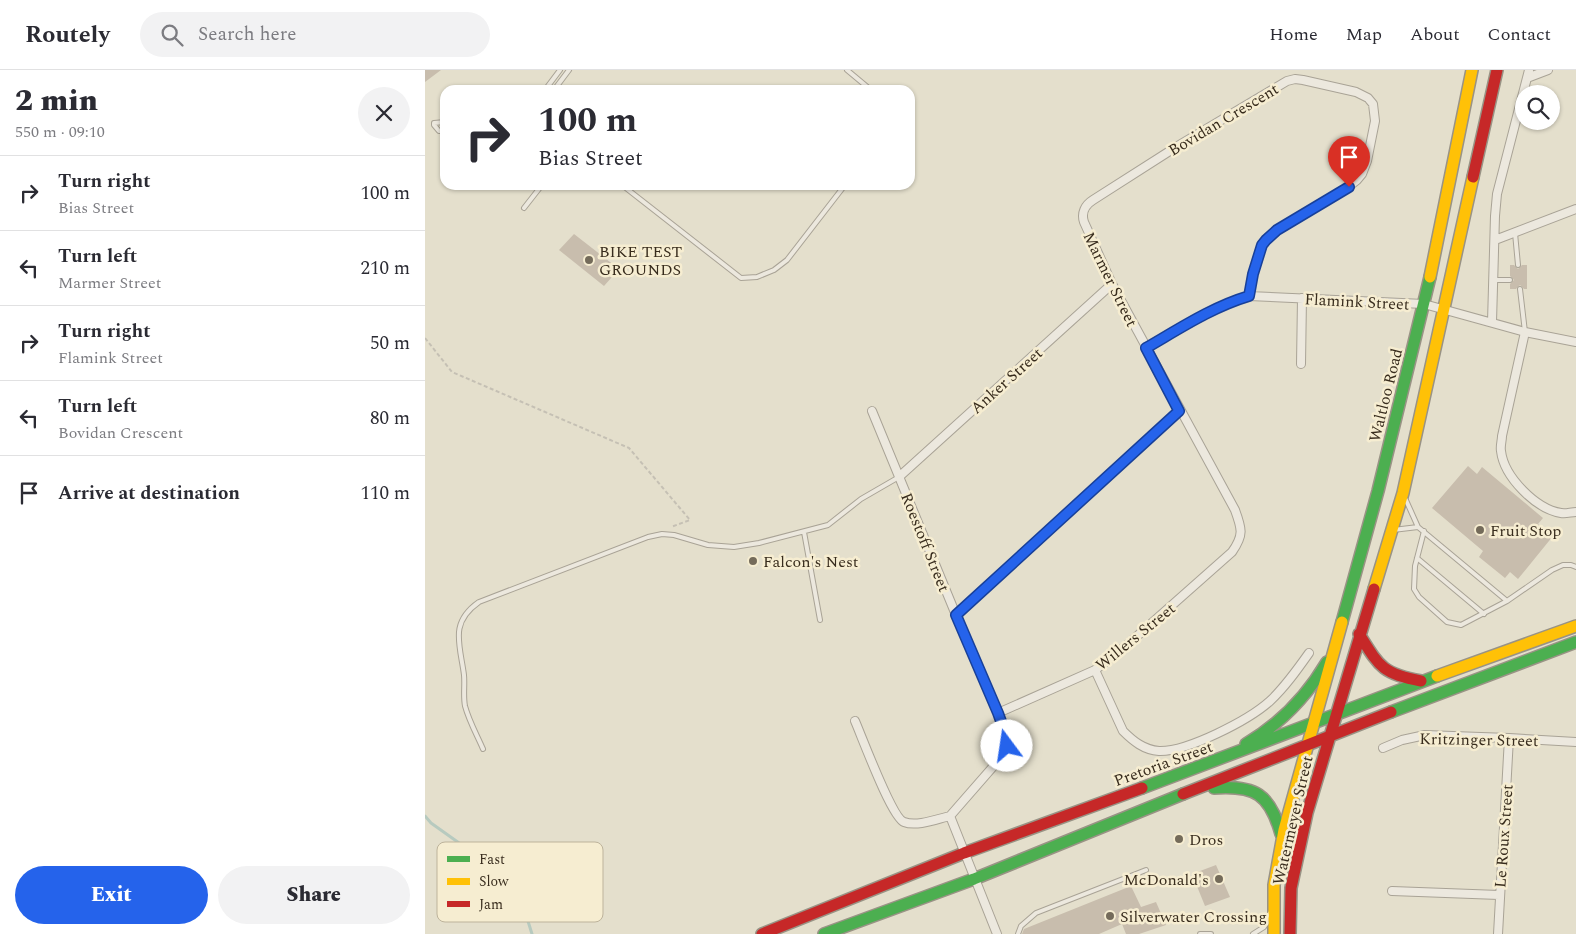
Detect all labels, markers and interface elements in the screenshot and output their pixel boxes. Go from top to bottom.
search box [140,12,490,57]
text: Routely [25,17,110,53]
text: Search here [198,20,296,49]
icon: search [158,21,186,49]
text: Home [1269,21,1318,48]
text: Map [1346,21,1382,48]
text: About [1410,21,1460,48]
text: Contact [1488,21,1551,48]
street label: Bovidan Crescent [1164,77,1284,162]
text: 2 min [15,78,98,124]
map controls [1515,85,1560,130]
button: search [1515,85,1560,130]
button: close [358,87,410,139]
text: 100 m [538,94,637,147]
icon: right [455,105,520,170]
text: 550 m · 09:10 [15,120,105,144]
pin [1328,136,1370,187]
text: Bias Street [538,142,643,175]
icon: arrive [1335,143,1363,171]
text: Turn right [58,167,151,196]
icon: right [15,179,43,207]
text: 100 m [360,179,410,208]
text: Bias Street [58,196,134,220]
street label: Marmer Street [1077,228,1144,331]
place label: BIKE TEST GROUNDS [599,240,682,282]
text: Turn left [58,242,137,271]
icon: left [15,254,43,282]
text: 210 m [360,254,410,283]
marker: BIKE TEST GROUNDS [583,254,595,266]
text: Marmer Street [58,271,161,295]
street label: Flamink Street [1304,287,1410,317]
text: Turn right [58,317,151,346]
icon: right [15,329,43,357]
text: 50 m [370,329,410,358]
street label: Anker Street [965,341,1048,420]
text: Flamink Street [58,346,163,370]
street label: Waltloo Road [1363,346,1409,445]
text: Turn left [58,392,137,421]
icon: left [15,404,43,432]
text: 80 m [370,404,410,433]
text: Bovidan Crescent [58,421,183,445]
icon: arrive [15,479,43,507]
text: Arrive at destination [58,479,240,508]
text: 110 m [360,479,410,508]
street label: Roestoff Street [894,489,956,596]
place label: Fruit Stop [1490,519,1561,543]
marker: Fruit Stop [1474,524,1486,536]
place label: Falcon's Nest [763,550,859,574]
marker: Falcon's Nest [747,555,759,567]
street label: Willers Street [1090,597,1181,677]
position arrow [980,719,1032,771]
street label: Kritzinger Street [1419,727,1539,753]
street label: Pretoria Street [1111,735,1216,793]
street label: Watermeyer Street [1266,753,1320,887]
street label: Le Roux Street [1488,783,1520,889]
place label: Dros [1189,828,1223,852]
marker: Dros [1173,833,1185,845]
legend [437,842,603,922]
text: Fast [479,849,505,870]
button: Exit [15,866,208,924]
button: Share [218,866,410,924]
place label: McDonald's [1123,868,1209,892]
text: Slow [479,871,509,892]
marker: McDonald's [1213,873,1225,885]
text: Jam [479,894,503,915]
place label: Silverwater Crossing [1120,905,1267,929]
marker: Silverwater Crossing [1104,910,1116,922]

